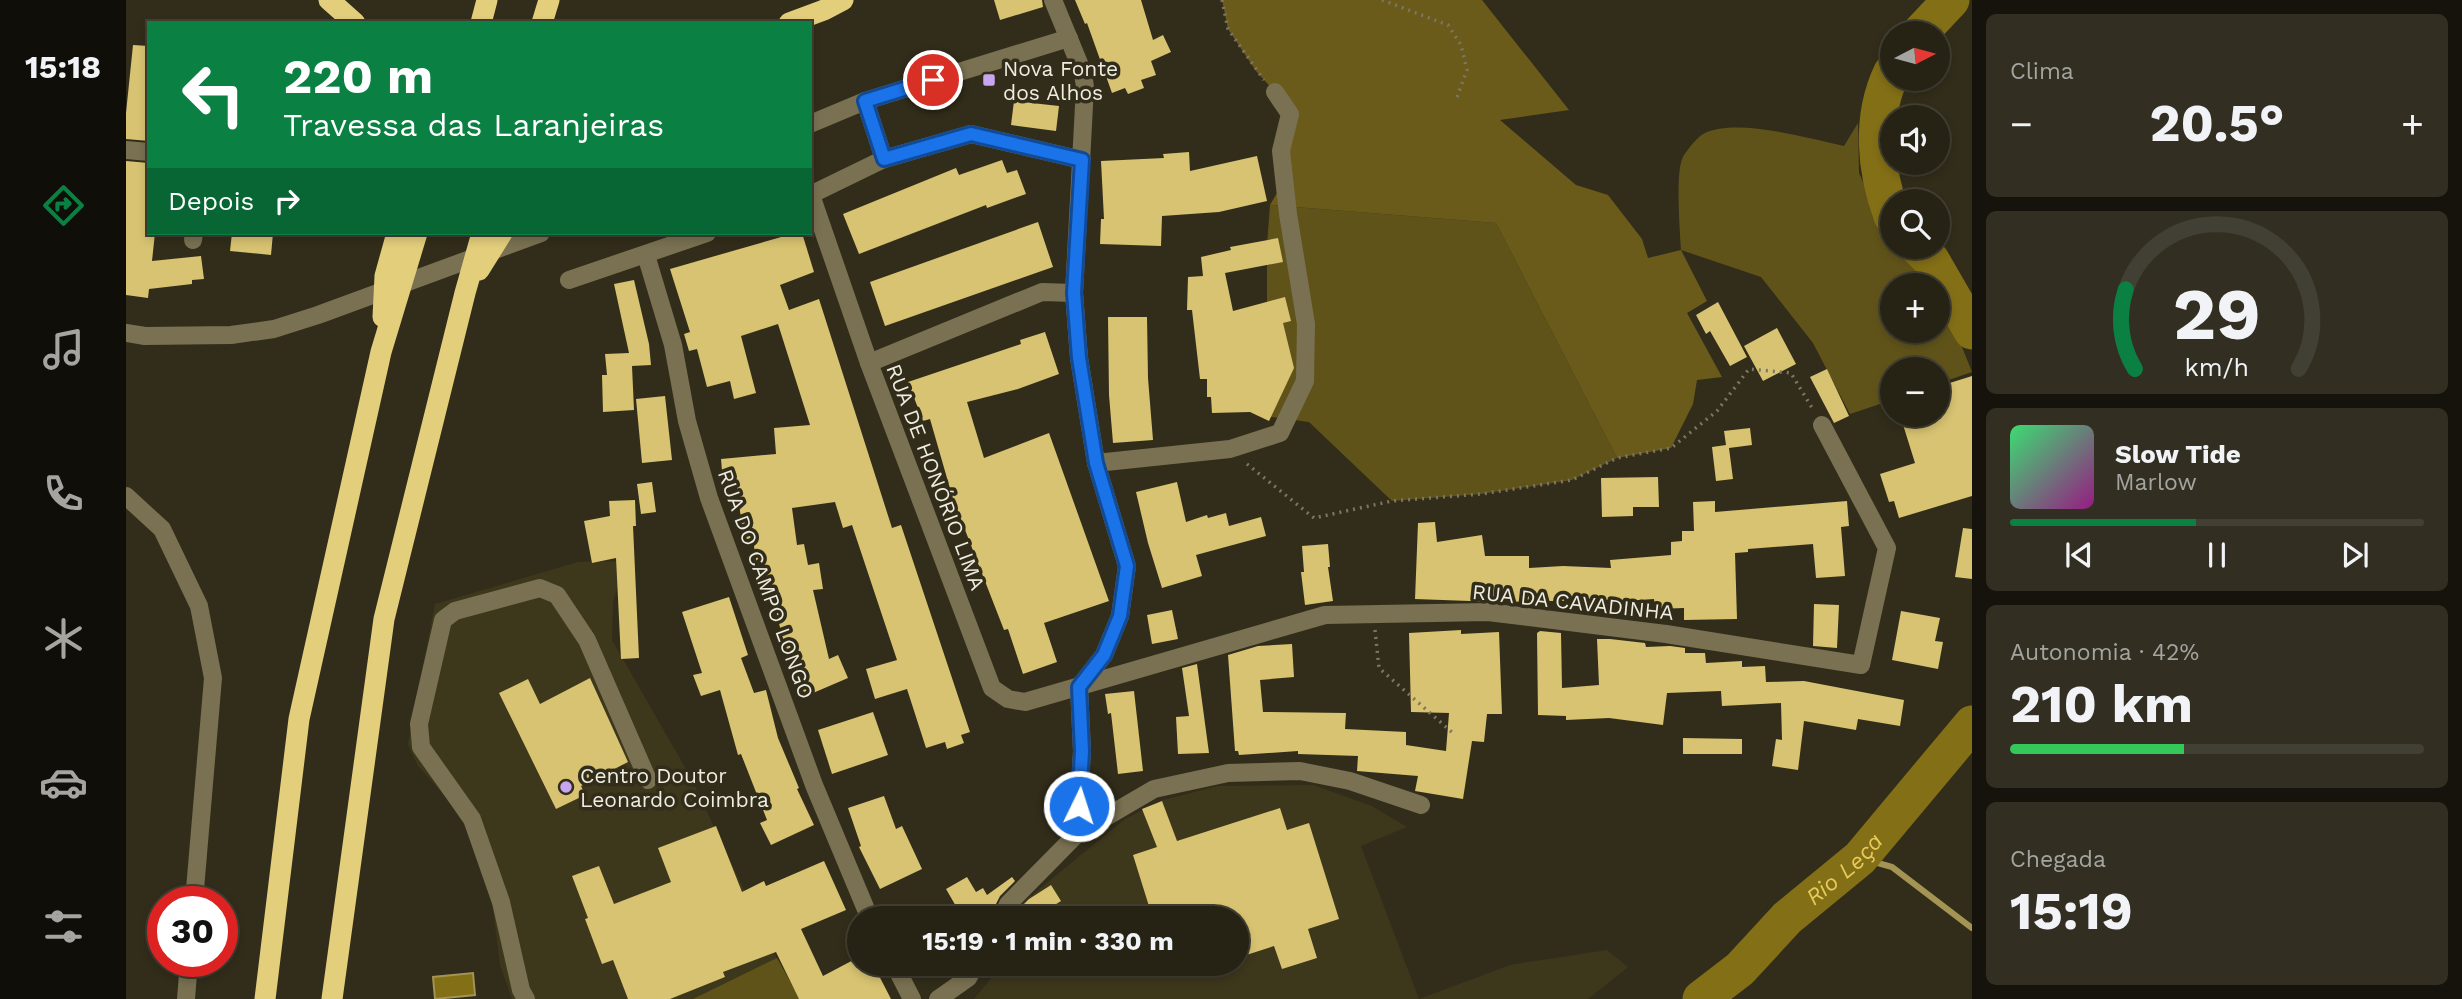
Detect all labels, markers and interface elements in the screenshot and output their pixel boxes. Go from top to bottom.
north arrow [1880,21,1950,91]
map controls [1880,21,1950,427]
text: 220 m [283,47,433,105]
text: 15:18 [25,48,101,86]
icon: left [168,49,259,140]
pin [903,50,963,110]
place label: Nova Fonte dos Alhos [1003,56,1118,105]
text: Clima [2010,58,2074,85]
icon: arrive [914,61,952,99]
marker: Nova Fonte dos Alhos [981,72,997,88]
text: 20.5° [2149,93,2285,154]
text: − [2010,102,2033,146]
text: + [2401,102,2424,146]
button: sound [1880,105,1950,175]
text: Travessa das Laranjeiras [283,106,664,144]
icon: directions [39,181,88,230]
icon: right [268,182,306,220]
text: Depois [168,186,254,216]
button: search [1880,189,1950,259]
text: 29 [2173,271,2261,357]
button: + [1880,273,1950,343]
icon: music [39,325,88,374]
text: km/h [2185,352,2249,381]
button: − [1880,357,1950,427]
street label: RUA DE HONÓRIO LIMA [881,360,991,594]
text: Slow Tide [2115,439,2241,469]
street label: RUA DO CAMPO LONGO [713,466,819,702]
icon: phone [39,469,88,518]
text: Marlow [2115,469,2197,496]
icon: previous [2060,536,2098,574]
icon: pause [2198,536,2236,574]
icon: next [2336,536,2374,574]
street label: RUA DA CAVADINHA [1471,579,1675,625]
icon: climate [39,614,88,663]
text: Autonomia · 42% [2010,639,2199,666]
text: 210 km [2010,674,2193,735]
icon: car [39,758,88,807]
place label: Centro Doutor Leonardo Coimbra [580,763,769,812]
position arrow [1042,769,1116,843]
marker: Centro Doutor Leonardo Coimbra [558,779,574,795]
water label: Rio Leça [1800,828,1888,911]
text: Chegada [2010,846,2106,873]
text: 15:19 [2010,881,2133,942]
speed limit sign: 30 [147,886,238,977]
icon: filters [39,902,88,951]
text: 15:19 · 1 min · 330 m [922,926,1174,956]

